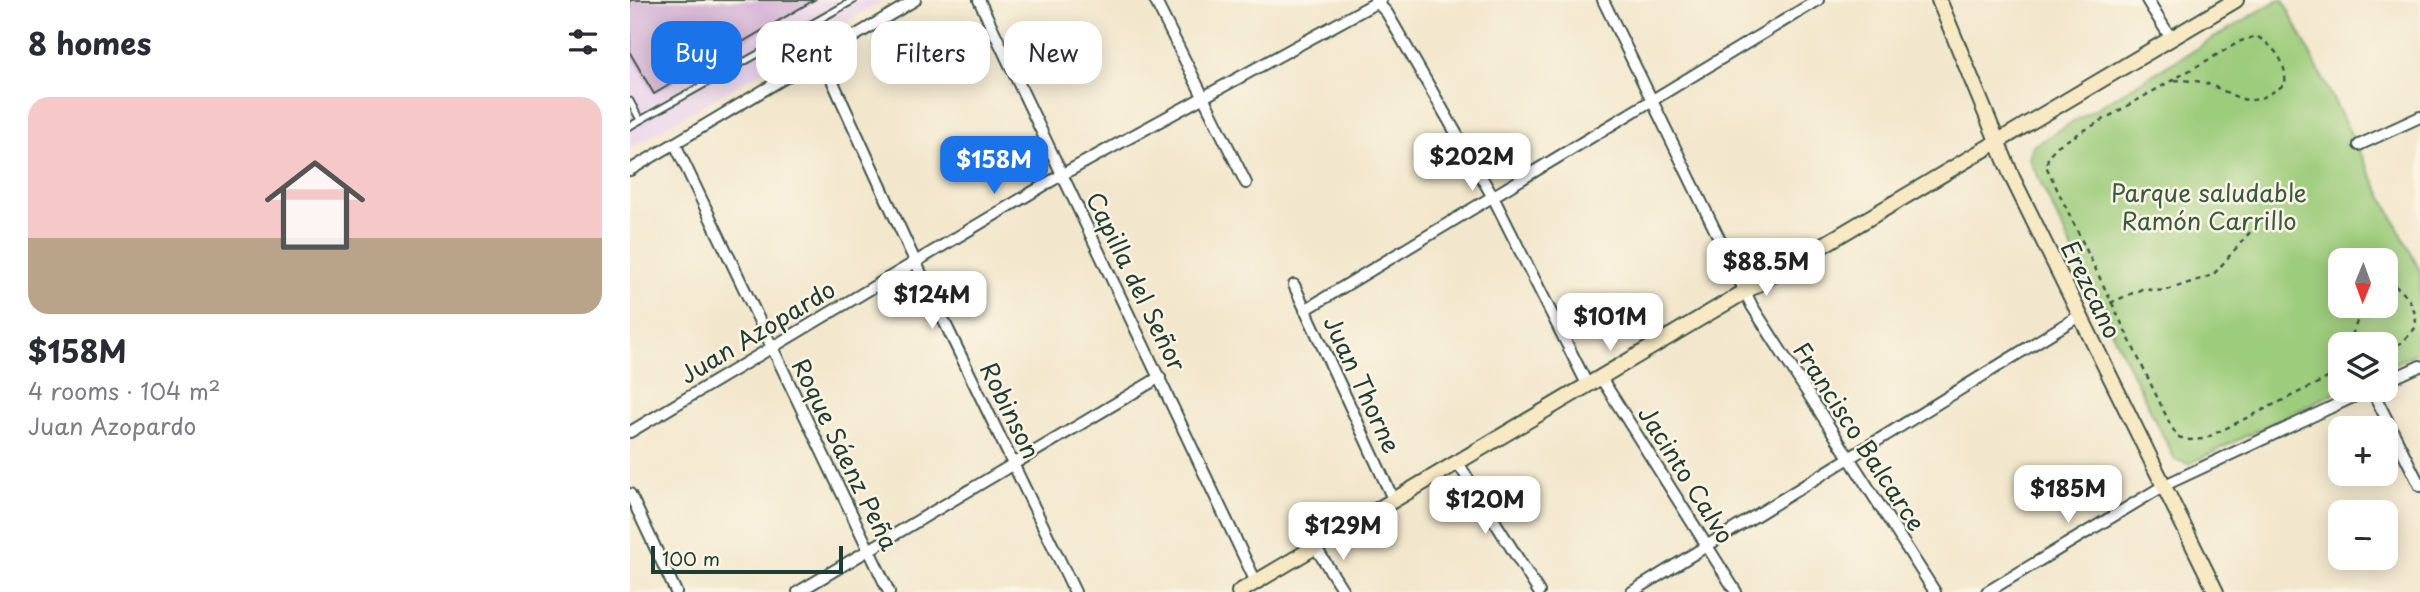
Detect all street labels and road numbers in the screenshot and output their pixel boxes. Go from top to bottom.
street label: Capilla del Señor [1078,185,1196,378]
street label: Erezcano [2053,234,2131,344]
street label: Juan Azopardo [672,270,842,392]
street label: Juan Thorne [1315,309,1411,459]
street label: Francisco Balcarce [1785,334,1935,538]
street label: Roque Sáenz Peña [784,352,908,556]
street label: Robinson [972,356,1050,464]
street label: Jacinto Calvo [1630,398,1744,550]

